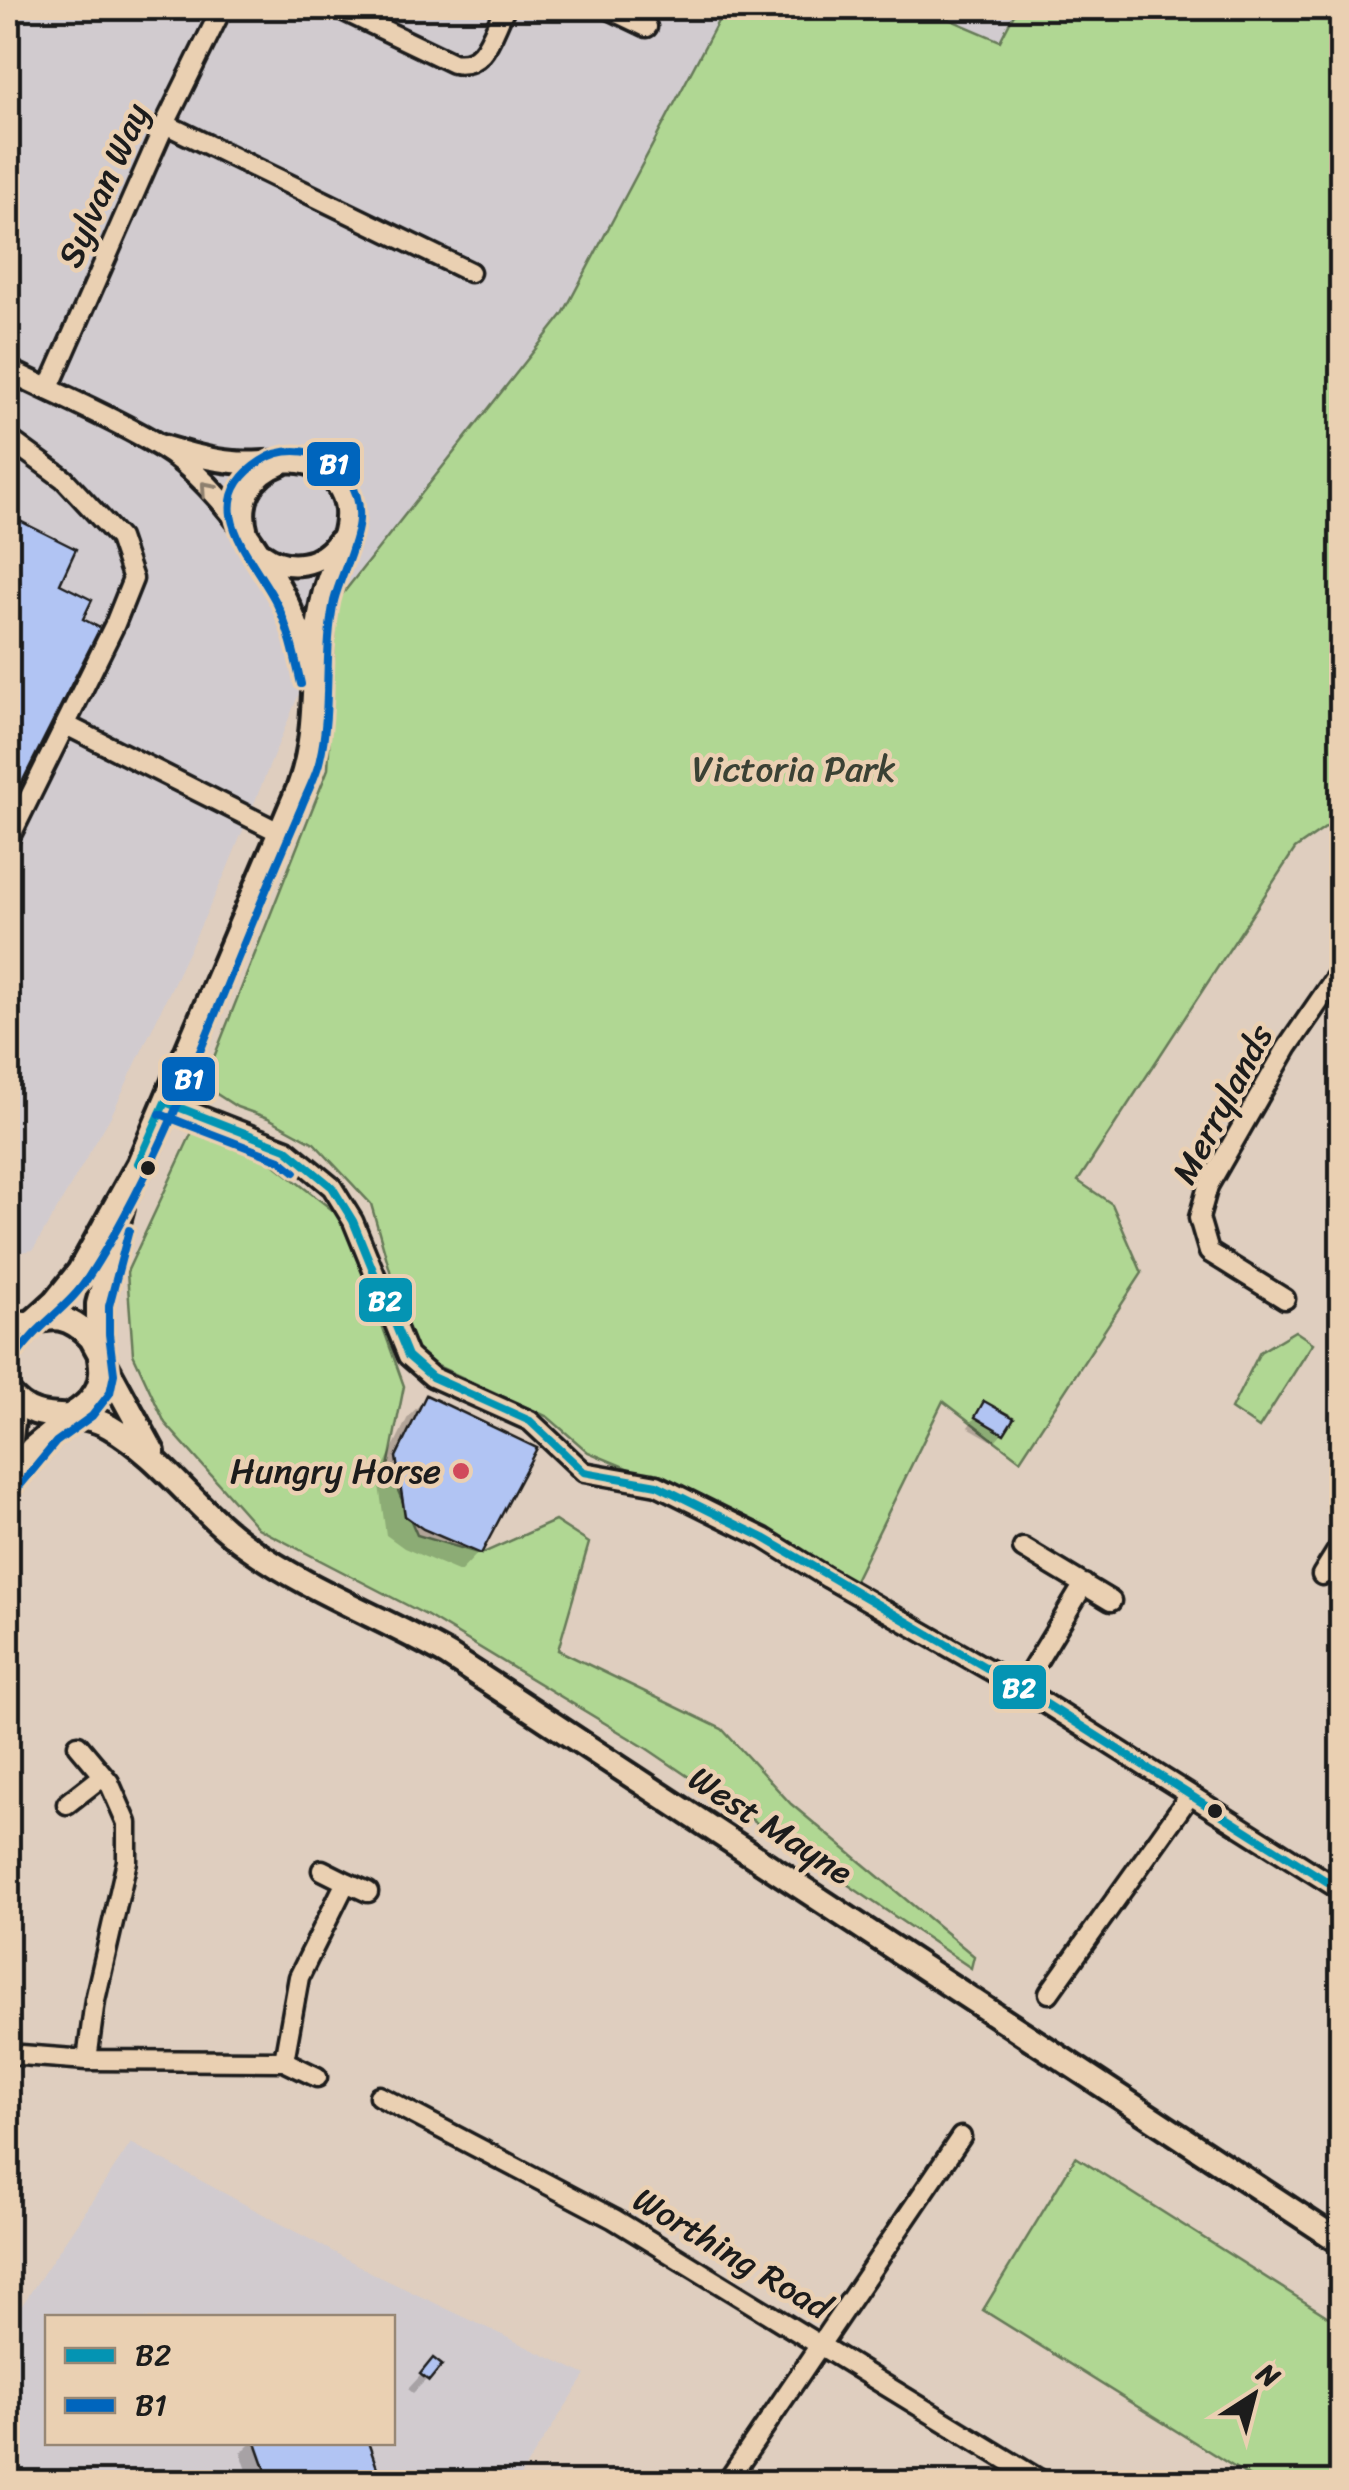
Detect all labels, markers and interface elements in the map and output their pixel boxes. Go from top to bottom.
street label: Sylvan Way [39,92,167,277]
text: B1 [319,439,349,488]
line badge: B1 [305,440,362,488]
one-way arrow [201,481,219,500]
park label: Victoria Park [692,738,896,800]
street label: Merrylands [1154,1012,1291,1195]
text: B1 [174,1054,204,1103]
line badge: B1 [160,1055,217,1103]
unlabelled marker [138,1158,158,1178]
line badge: B2 [357,1276,414,1324]
text: B2 [368,1276,402,1325]
place label: Hungry Horse [230,1440,441,1502]
marker: Hungry Horse [450,1460,472,1482]
line badge: B2 [991,1663,1048,1711]
text: B2 [1002,1663,1036,1712]
street label: West Mayne [676,1748,866,1902]
unlabelled marker [1205,1801,1225,1821]
street label: Worthing Road [621,2169,846,2338]
legend [45,2315,395,2445]
text: B2 [135,2328,171,2382]
north arrow [1204,2345,1304,2445]
text: N [1245,2349,1291,2401]
text: B1 [135,2378,167,2432]

